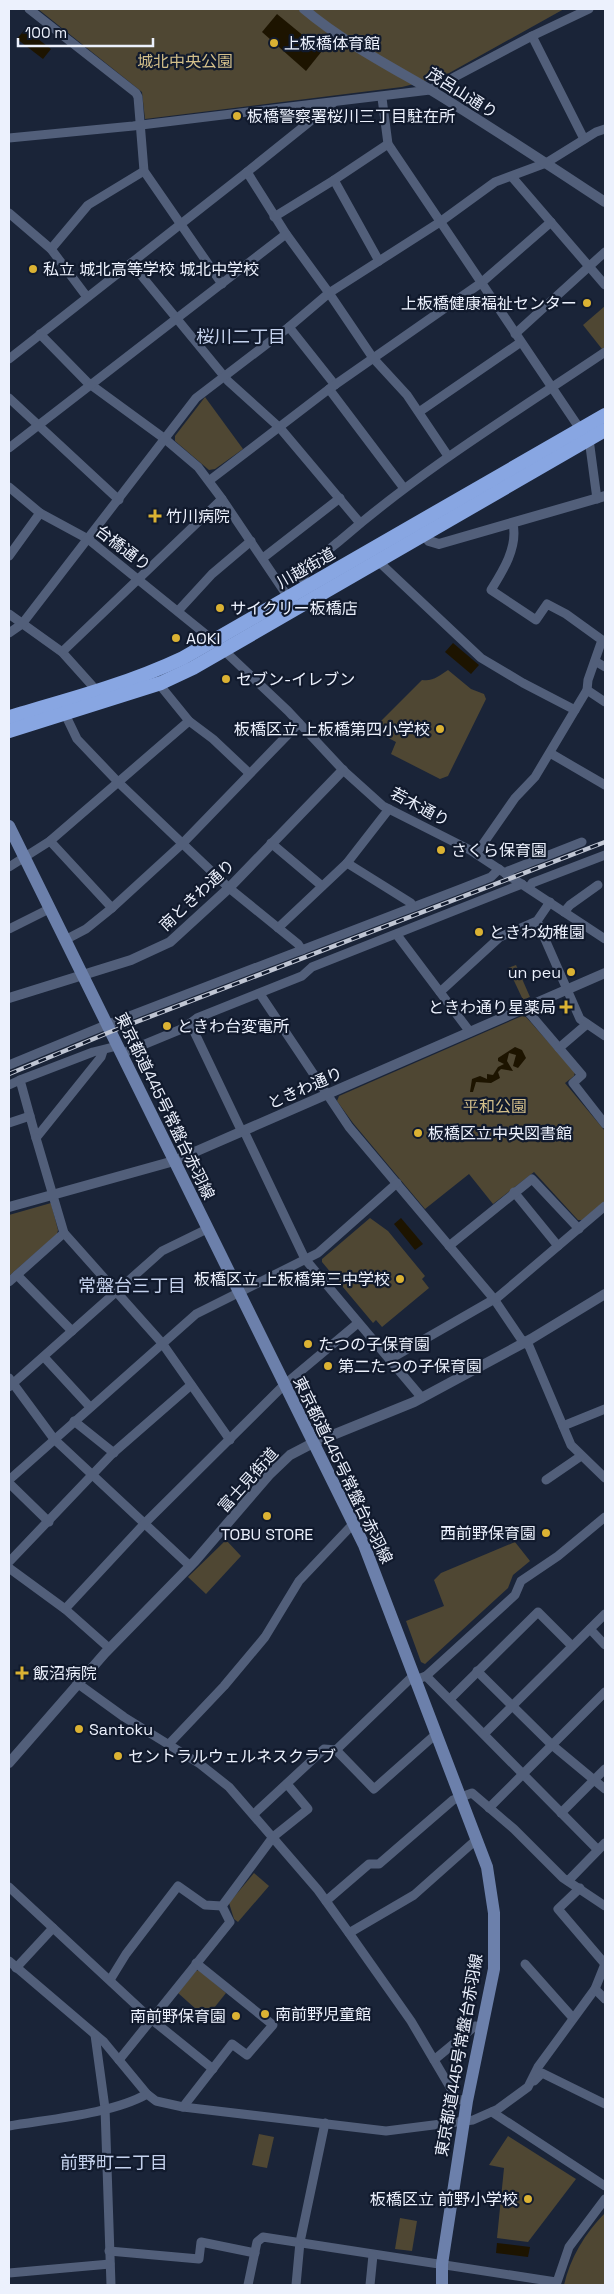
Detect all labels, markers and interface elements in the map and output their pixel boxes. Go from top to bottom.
scale bar [18,15,152,47]
text: 100 m [25,23,67,42]
place label: 上板橋体育館 [284,33,380,54]
marker: 上板橋体育館 [268,37,280,49]
park label: 城北中央公園 [137,51,233,72]
street label: 茂呂山通り [423,63,501,123]
place label: 板橋警察署桜川三丁目駐在所 [247,106,455,127]
marker: 板橋警察署桜川三丁目駐在所 [231,110,243,122]
place label: 私立 城北高等学校 城北中学校 [43,259,259,280]
marker: 私立 城北高等学校 城北中学校 [27,263,39,275]
place label: 上板橋健康福祉センター [401,293,577,314]
marker: 上板橋健康福祉センター [581,297,593,309]
district label: 桜川二丁目 [196,325,286,348]
place label: 竹川病院 [166,506,230,527]
marker: 竹川病院 [148,509,162,523]
street label: 台橋通り [91,520,155,576]
street label: 川越街道 [273,543,339,593]
place label: サイクリー板橋店 [230,598,358,619]
marker: サイクリー板橋店 [214,602,226,614]
place label: AOKI [186,628,220,649]
marker: AOKI [170,632,182,644]
place label: セブン-イレブン [236,669,355,690]
marker: セブン-イレブン [220,673,232,685]
place label: 板橋区立 上板橋第四小学校 [234,719,430,740]
marker: 板橋区立 上板橋第四小学校 [434,723,446,735]
street label: 若木通り [387,783,453,831]
place label: さくら保育園 [451,840,547,861]
marker: さくら保育園 [435,844,447,856]
street label: 南ときわ通り [155,855,239,935]
place label: ときわ幼稚園 [489,922,585,943]
marker: ときわ幼稚園 [473,926,485,938]
place label: un peu [508,962,561,983]
marker: un peu [565,966,577,978]
place label: ときわ通り星薬局 [428,997,556,1018]
marker: ときわ通り星薬局 [560,1001,572,1013]
street label: 東京都道445号常盤台赤羽線 [110,1009,220,1203]
place label: ときわ台変電所 [177,1016,289,1037]
marker: ときわ台変電所 [161,1020,173,1032]
street label: ときわ通り [264,1062,346,1114]
park label: 平和公園 [463,1096,527,1117]
place label: 板橋区立中央図書館 [428,1123,572,1144]
marker: 板橋区立中央図書館 [412,1127,424,1139]
place label: 板橋区立 上板橋第三中学校 [194,1269,390,1290]
marker: 板橋区立 上板橋第三中学校 [394,1273,406,1285]
district label: 常盤台三丁目 [78,1274,186,1297]
place label: たつの子保育園 [318,1334,430,1355]
marker: たつの子保育園 [302,1338,314,1350]
place label: 第二たつの子保育園 [338,1356,482,1377]
marker: 第二たつの子保育園 [322,1360,334,1372]
street label: 東京都道445号常盤台赤羽線 [288,1373,398,1567]
street label: 富士見街道 [213,1443,283,1517]
marker: TOBU STORE [261,1510,273,1522]
place label: 西前野保育園 [440,1523,536,1544]
place label: TOBU STORE [221,1524,313,1545]
marker: 西前野保育園 [540,1527,552,1539]
place label: 飯沼病院 [33,1663,97,1684]
marker: 飯沼病院 [15,1666,29,1680]
place label: Santoku [89,1719,153,1740]
marker: Santoku [73,1723,85,1735]
place label: セントラルウェルネスクラブ [128,1746,336,1767]
marker: セントラルウェルネスクラブ [112,1750,124,1762]
street label: 東京都道445号常盤台赤羽線 [431,1952,487,2158]
place label: 南前野児童館 [275,2004,371,2025]
place label: 南前野保育園 [130,2006,226,2027]
marker: 南前野児童館 [259,2008,271,2020]
marker: 南前野保育園 [230,2010,242,2022]
district label: 前野町二丁目 [60,2151,168,2174]
place label: 板橋区立 前野小学校 [370,2189,518,2210]
marker: 板橋区立 前野小学校 [522,2193,534,2205]

